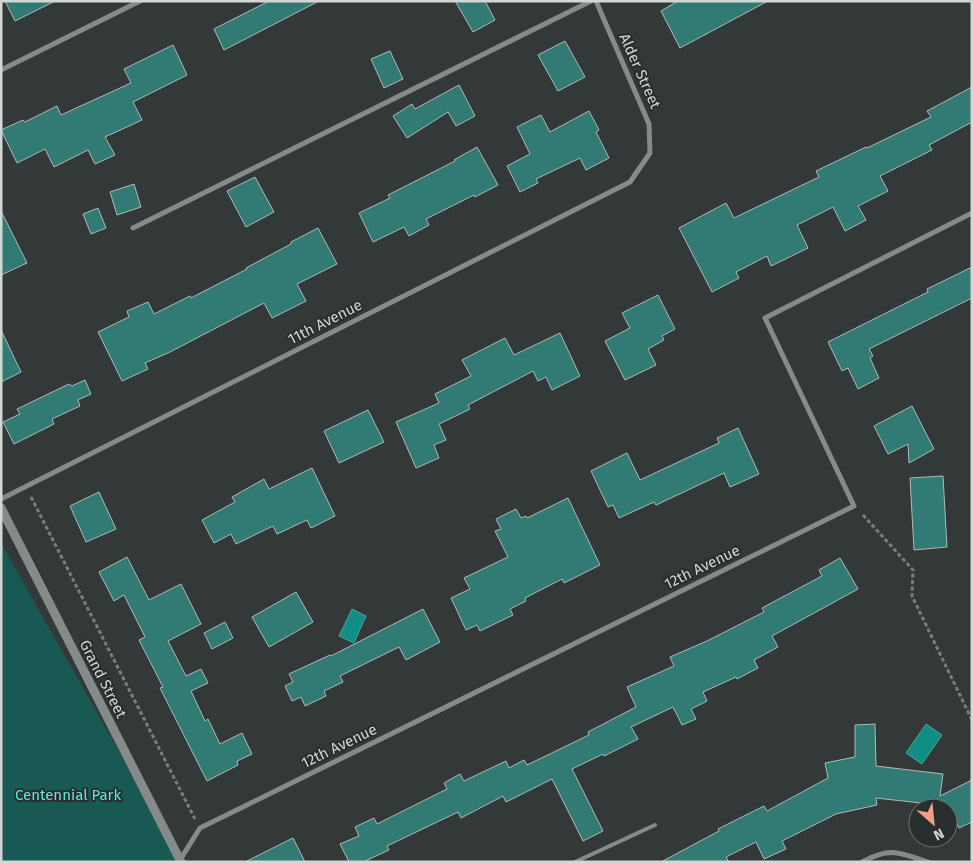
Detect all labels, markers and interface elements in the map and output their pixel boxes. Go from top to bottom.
street label: Alder Street [615,31,665,112]
street label: 11th Avenue [285,296,365,348]
street label: 12th Avenue [661,541,743,593]
street label: Grand Street [76,637,131,722]
street label: 12th Avenue [298,720,380,772]
park label: Centennial Park [15,786,121,804]
north arrow [908,798,958,848]
text: N [931,824,947,844]

